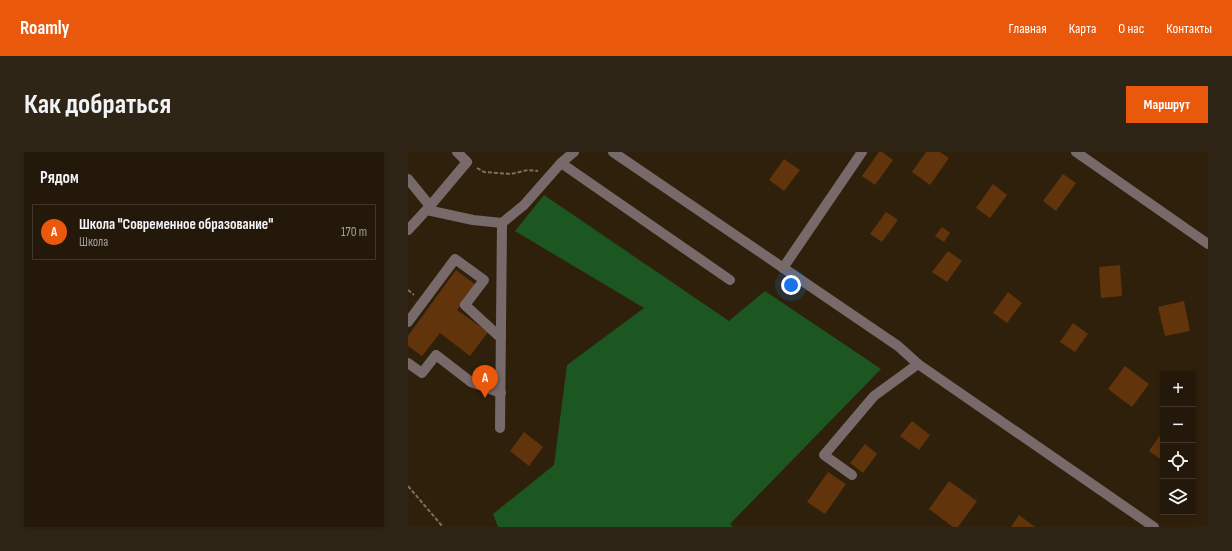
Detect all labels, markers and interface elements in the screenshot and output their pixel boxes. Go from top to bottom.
text: Roamly [20,17,70,40]
text: Главная [1009,20,1047,37]
text: Карта [1069,20,1096,37]
text: О нас [1118,20,1144,37]
text: Контакты [1166,20,1212,37]
button: Маршрут [1126,86,1208,123]
text: Как добраться [24,88,171,121]
text: Рядом [40,168,79,188]
text: Школа "Современное образование" [79,215,273,234]
text: A [51,224,57,240]
text: 170 m [341,224,367,240]
text: Школа [79,234,108,250]
your location [781,275,801,295]
pin: A [472,365,498,398]
map controls [1160,371,1196,515]
button: + [1160,371,1196,407]
button: − [1160,407,1196,443]
button: locate [1160,443,1196,479]
button: layers [1160,479,1196,515]

